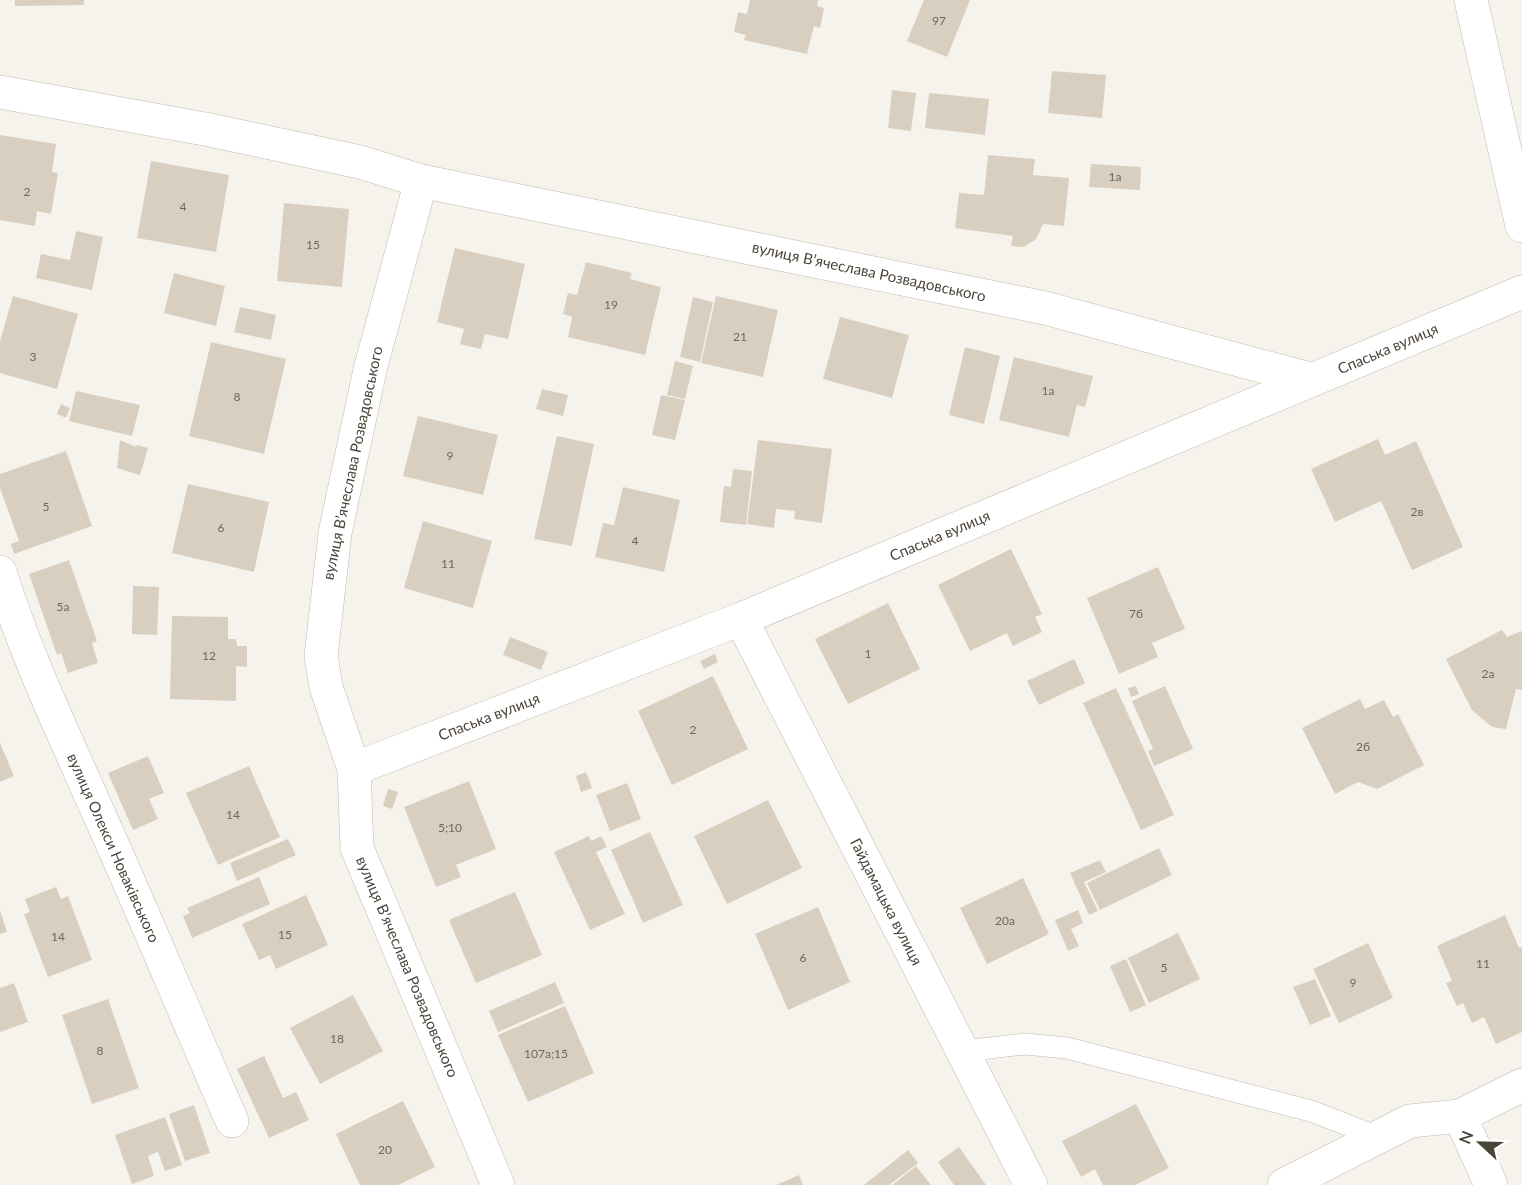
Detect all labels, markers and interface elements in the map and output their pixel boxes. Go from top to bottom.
house number: 97 [932,13,946,28]
house number: 1а [1109,169,1121,184]
house number: 2 [24,184,31,199]
house number: 4 [180,199,187,214]
house number: 15 [306,237,320,252]
street label: вулиця Вʼячеслава Розвадовського [751,237,988,305]
house number: 19 [604,297,618,312]
street label: Спаська вулиця [1335,319,1441,377]
house number: 21 [733,329,747,344]
street label: вулиця Вʼячеслава Розвадовського [318,344,386,581]
house number: 3 [30,349,37,364]
house number: 1а [1042,383,1054,398]
house number: 8 [234,389,241,404]
house number: 9 [447,448,454,463]
house number: 5 [43,499,50,514]
house number: 2в [1411,504,1423,519]
street label: Спаська вулиця [887,506,993,564]
house number: 6 [218,520,225,535]
house number: 4 [632,533,639,548]
house number: 11 [441,556,455,571]
house number: 5а [57,599,69,614]
house number: 7б [1129,606,1143,621]
house number: 1 [865,646,872,661]
house number: 12 [202,648,216,663]
house number: 2а [1482,666,1494,681]
street label: Спаська вулиця [435,688,542,744]
house number: 2 [690,722,697,737]
house number: 2б [1356,739,1370,754]
street label: вулиця Олекси Новаківського [64,750,164,945]
house number: 14 [226,807,240,822]
house number: 5;10 [438,820,462,835]
street label: Гайдамацька вулиця [847,835,927,968]
street label: вулиця Вʼячеслава Розвадовського [353,853,463,1080]
house number: 20а [995,913,1015,928]
house number: 15 [278,927,292,942]
house number: 14 [51,929,65,944]
house number: 6 [800,950,807,965]
house number: 11 [1476,956,1490,971]
house number: 5 [1161,960,1168,975]
house number: 9 [1350,975,1357,990]
house number: 18 [330,1031,344,1046]
house number: 8 [97,1043,104,1058]
house number: 107а;15 [524,1046,568,1061]
north arrow [1450,1113,1510,1173]
text: N [1455,1128,1477,1146]
house number: 20 [378,1142,392,1157]

